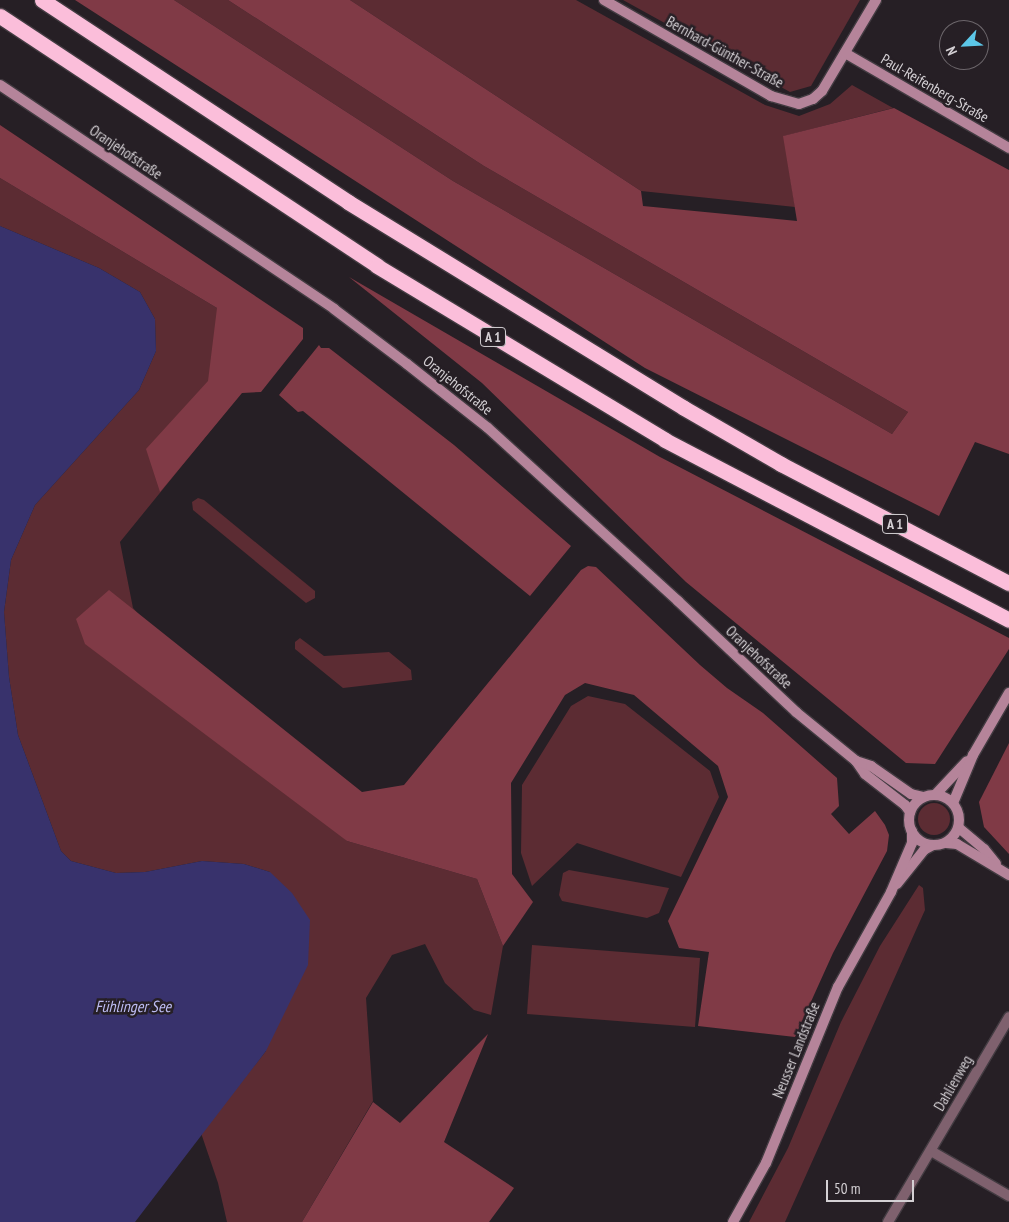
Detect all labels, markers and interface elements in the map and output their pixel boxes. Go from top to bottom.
street label: Bernhard-Günther-Straße [663,12,787,92]
north arrow [939,20,989,70]
text: N [942,44,961,58]
street label: Paul-Reifenberg-Straße [878,50,992,126]
street label: Oranjehofstraße [86,121,166,183]
road number: A 1 [479,326,507,348]
street label: Oranjehofstraße [420,352,496,418]
road number: A 1 [881,512,909,536]
street label: Oranjehofstraße [722,622,796,692]
water label: Fühlinger See [95,996,171,1016]
street label: Neusser Landstraße [768,999,824,1101]
street label: Dahlienweg [930,1052,976,1114]
scale bar [829,1170,916,1202]
text: 50 m [834,1179,860,1198]

